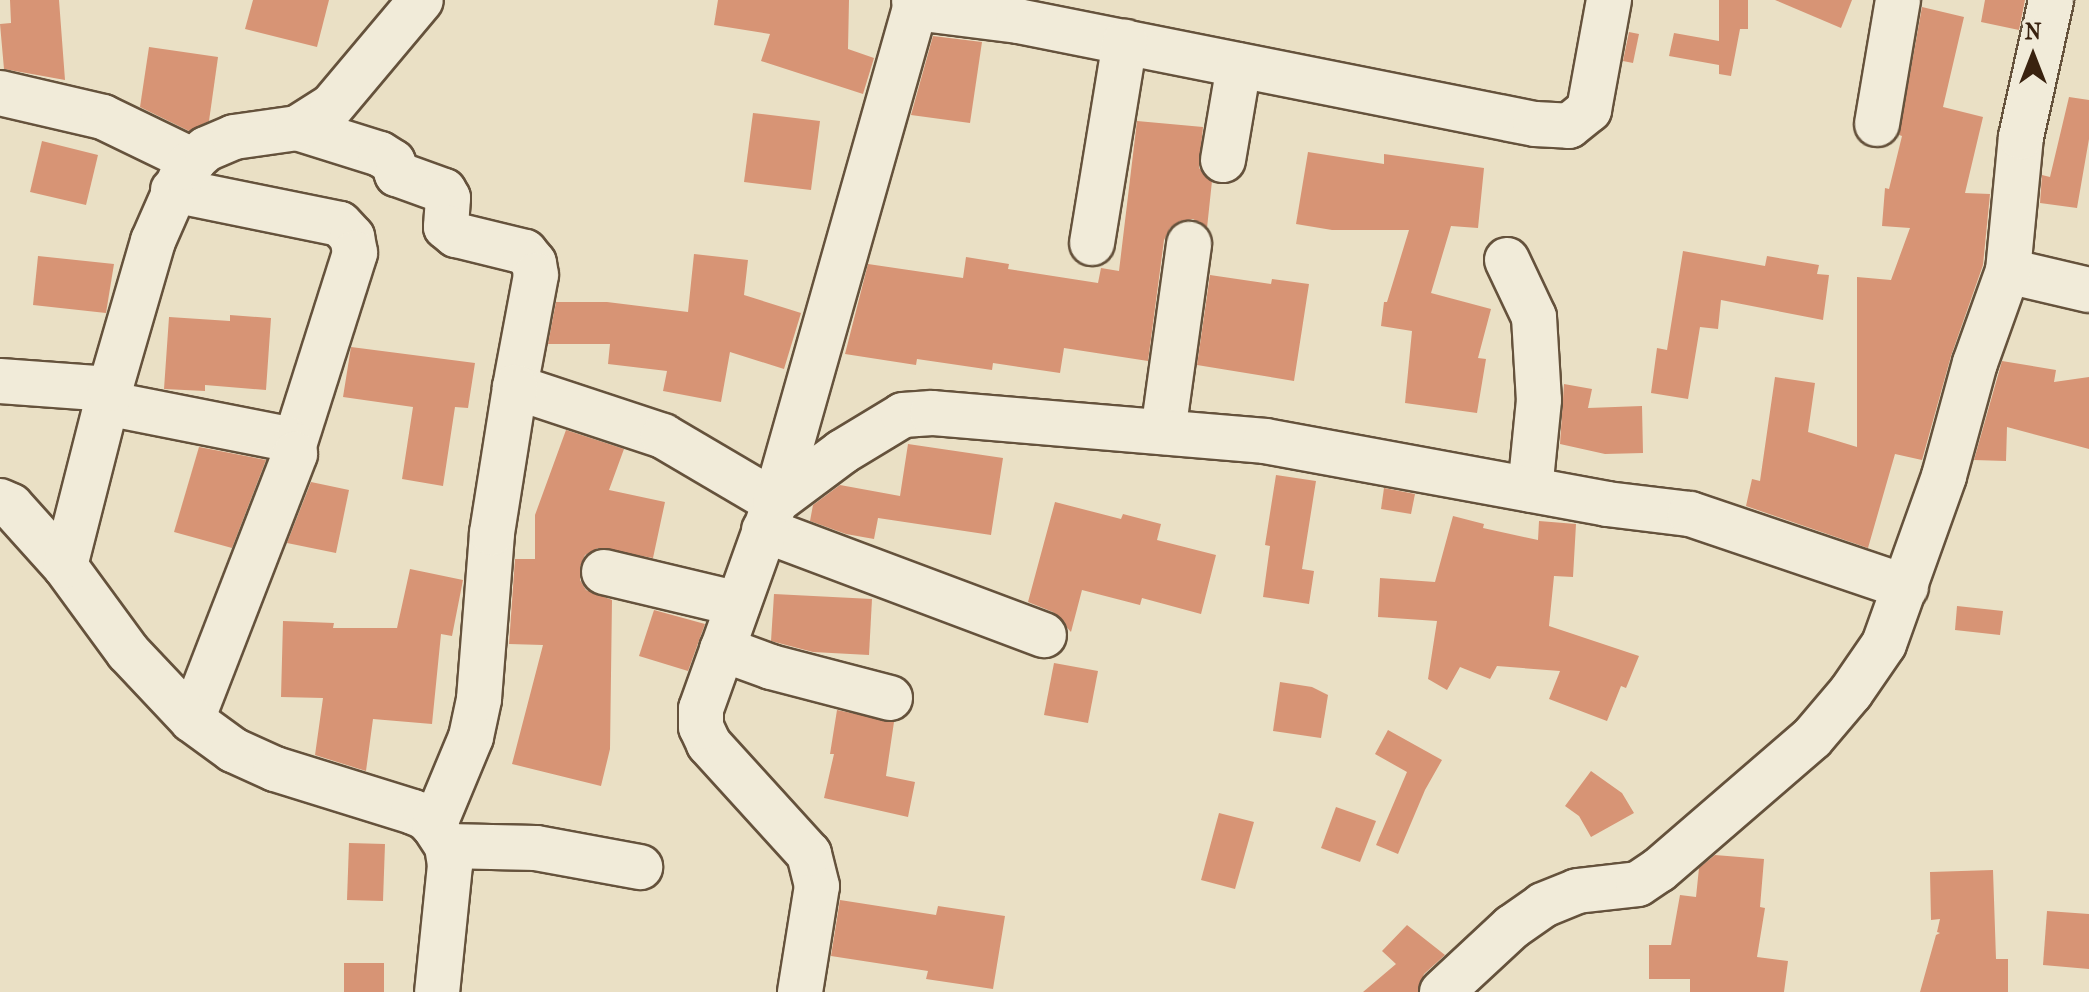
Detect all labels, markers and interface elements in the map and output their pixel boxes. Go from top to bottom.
north arrow [1993,16,2073,96]
text: N [2025,19,2041,45]

